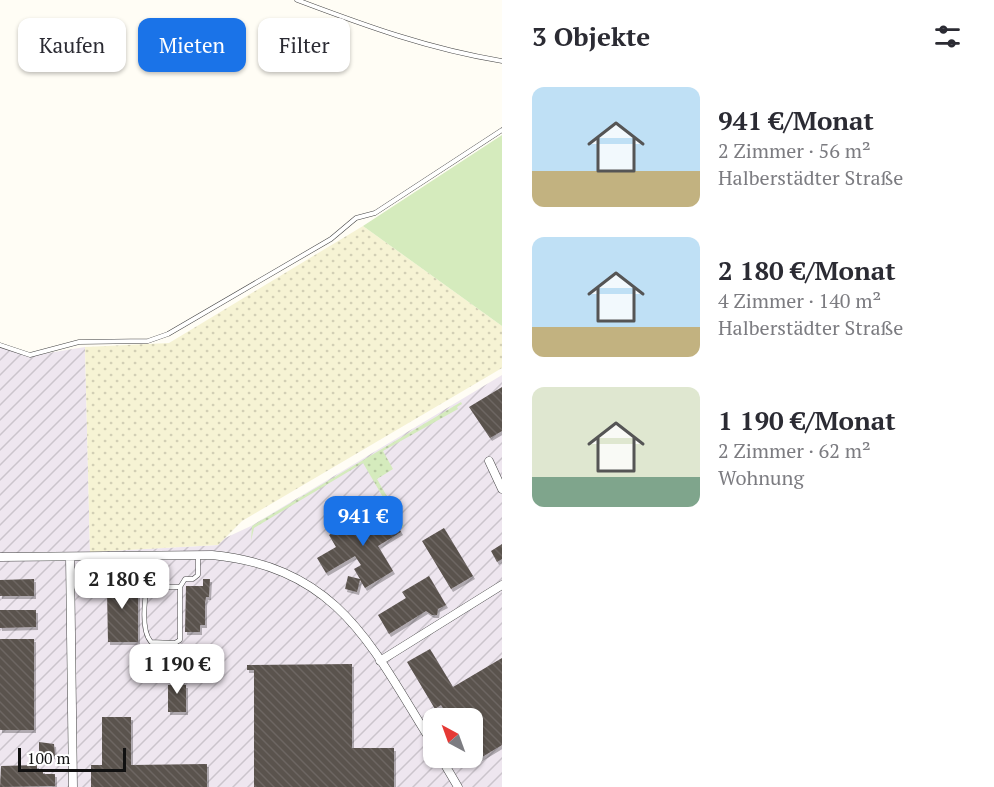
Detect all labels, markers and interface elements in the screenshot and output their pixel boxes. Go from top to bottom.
chip: Kaufen [18,18,126,72]
chip: Mieten [138,18,246,72]
chip: Filter [258,18,350,72]
text: 3 Objekte [532,19,650,53]
icon: filters [931,20,964,53]
text: 941 €/Monat [718,103,874,137]
icon: home [580,111,652,183]
text: 2 Zimmer · 56 m² [718,137,871,164]
text: Halberstädter Straße [718,164,903,191]
text: 2 180 €/Monat [718,253,896,287]
icon: home [580,261,652,333]
text: 4 Zimmer · 140 m² [718,287,881,314]
text: Halberstädter Straße [718,314,903,341]
text: 1 190 €/Monat [718,403,896,437]
icon: home [580,411,652,483]
text: 2 Zimmer · 62 m² [718,437,871,464]
text: Wohnung [718,464,804,491]
pin: 941 € [321,496,405,547]
text: 941 € [338,502,388,529]
pin: 2 180 € [67,559,177,610]
text: 2 180 € [88,565,156,592]
pin: 1 190 € [122,644,232,695]
text: 1 190 € [143,650,211,677]
north arrow [423,708,483,768]
map controls [423,708,483,768]
scale bar [18,745,126,772]
text: 100 m [27,747,70,769]

